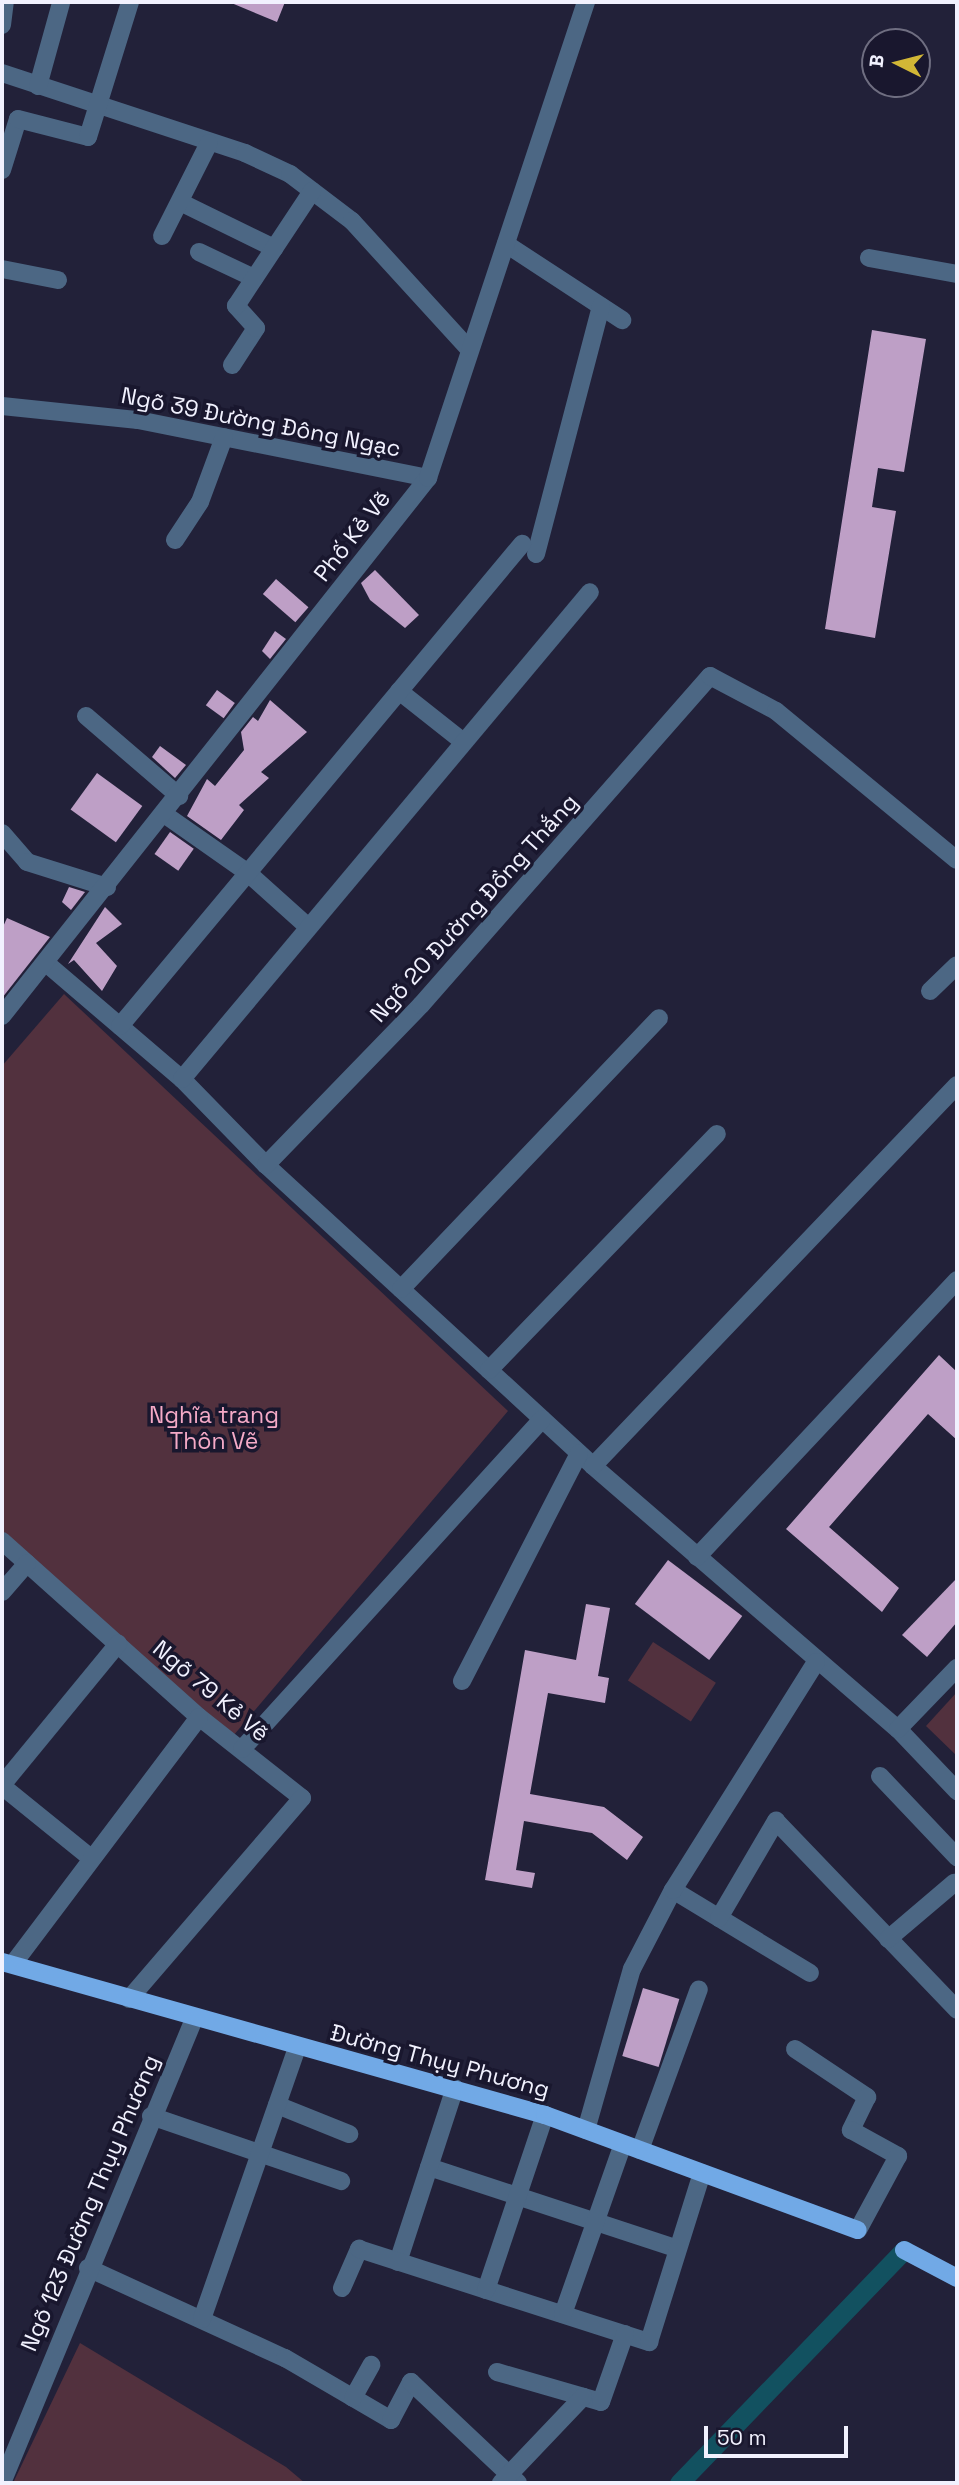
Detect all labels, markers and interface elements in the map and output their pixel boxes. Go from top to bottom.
north arrow [861,28,931,98]
text: B [864,53,890,69]
street label: Ngõ 39 Đường Đông Ngạc [119,381,403,463]
street label: Phố Kẻ Vẽ [308,485,396,587]
street label: Ngõ 20 Đường Đồng Thắng [364,788,584,1028]
park label: Nghĩa trang Thôn Vẽ [149,1401,279,1455]
street label: Ngõ 79 Kẻ Vẽ [147,1634,275,1748]
street label: Đường Thụy Phương [327,2018,553,2104]
street label: Ngõ 123 Đường Thụy Phương [15,2050,165,2356]
scale bar [707,2412,850,2456]
text: 50 m [717,2424,767,2451]

